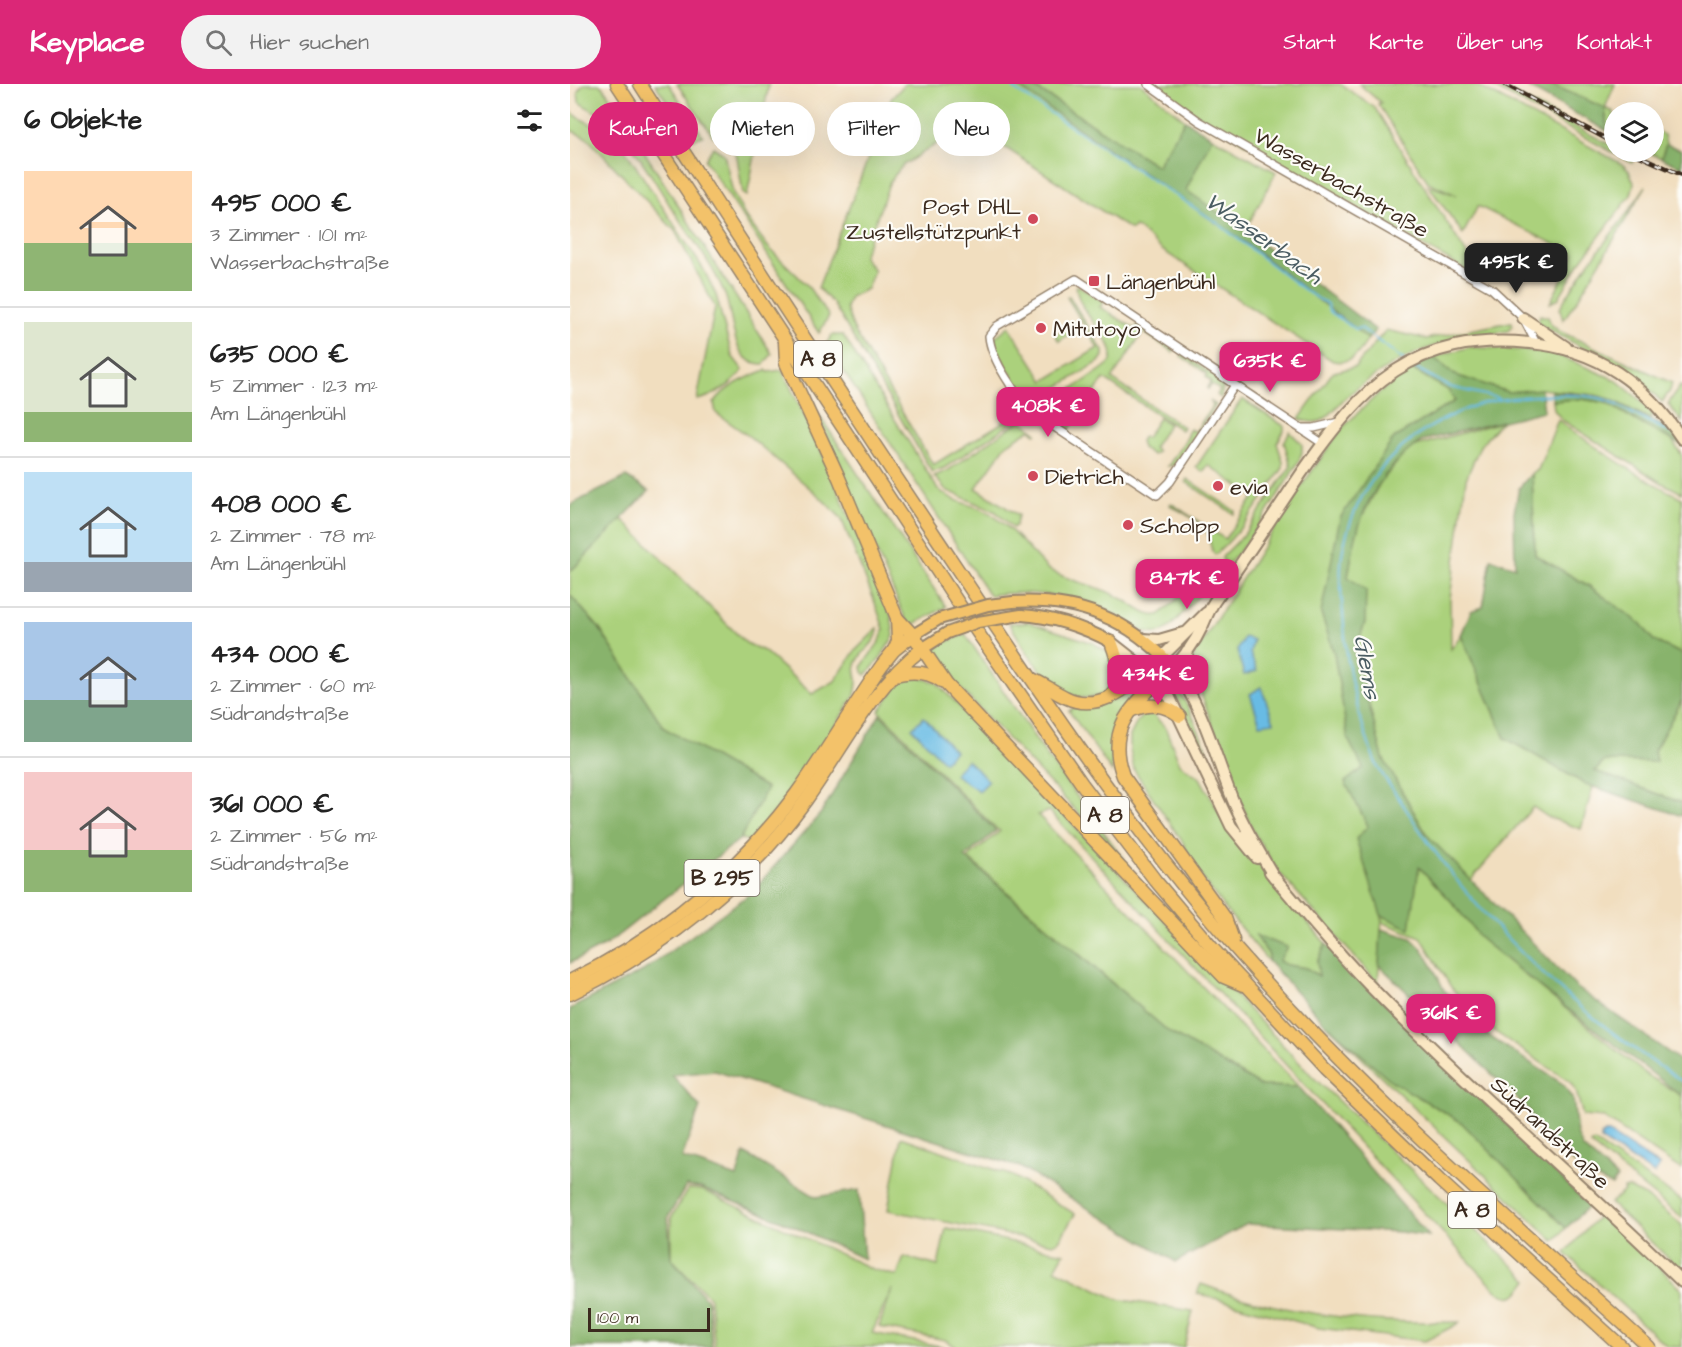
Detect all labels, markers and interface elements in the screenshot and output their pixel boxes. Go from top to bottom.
search box [181,15,601,69]
text: Keyplace [30,23,145,62]
icon: search [202,26,235,59]
text: Hier suchen [250,27,369,58]
text: Start [1283,28,1336,57]
text: Karte [1369,28,1424,57]
text: Über uns [1457,28,1543,57]
text: Kontakt [1576,28,1652,57]
text: 6 Objekte [24,102,142,138]
chip: Kaufen [588,102,698,156]
chip: Mieten [710,102,815,156]
chip: Filter [827,102,921,156]
chip: Neu [933,102,1010,156]
map controls [1604,102,1664,162]
button: layers [1604,102,1664,162]
icon: filters [513,104,546,137]
street label: Wasserbachstraße [1250,121,1434,243]
text: 495 000 € [210,185,352,221]
water label: Wasserbach [1200,186,1328,290]
place label: Post DHL Zustellstützpunkt [846,192,1021,248]
icon: home [72,195,144,267]
marker: Post DHL Zustellstützpunkt [1026,212,1040,226]
text: 3 Zimmer · 101 m² [210,221,368,249]
pin: 495K € [1467,243,1565,294]
text: 495K € [1478,248,1554,276]
text: Wasserbachstraße [210,249,389,277]
place label: Längenbühl [1106,267,1216,299]
marker: Längenbühl [1087,274,1101,288]
place label: Mitutoyo [1053,314,1141,346]
marker: Mitutoyo [1034,321,1048,335]
text: 635 000 € [210,336,349,372]
road number: A 8 [794,341,842,377]
pin: 635K € [1221,342,1319,393]
icon: home [72,346,144,418]
text: 635K € [1234,347,1306,375]
text: 5 Zimmer · 123 m² [210,372,378,400]
pin: 408K € [999,387,1097,438]
text: 408K € [1010,392,1086,420]
text: Am Längenbühl [210,400,346,428]
place label: Dietrich [1045,462,1124,493]
marker: Dietrich [1026,469,1040,483]
place label: evia [1230,472,1268,503]
marker: evia [1211,479,1225,493]
text: 408 000 € [210,486,352,522]
icon: home [72,496,144,568]
place label: Scholpp [1140,511,1219,542]
marker: Scholpp [1121,518,1135,532]
text: 2 Zimmer · 78 m² [210,522,376,550]
text: Am Längenbühl [210,550,346,578]
pin: 847K € [1138,559,1236,610]
text: 847K € [1150,564,1224,592]
water label: Glems [1345,633,1390,704]
text: 434 000 € [210,636,349,672]
icon: home [72,646,144,718]
pin: 434K € [1109,655,1207,706]
text: 434K € [1121,660,1195,688]
text: 2 Zimmer · 60 m² [210,672,376,700]
text: Südrandstraße [210,700,349,728]
text: 361 000 € [210,786,334,822]
icon: home [72,796,144,868]
road number: A 8 [1081,797,1129,833]
text: 2 Zimmer · 56 m² [210,822,378,850]
text: Südrandstraße [210,850,349,878]
road number: B 295 [684,860,760,896]
pin: 361K € [1402,994,1500,1045]
text: 361K € [1420,999,1482,1027]
street label: Südrandstraße [1483,1070,1617,1197]
road number: A 8 [1448,1192,1496,1228]
scale bar [588,1305,710,1332]
text: 100 m [597,1307,638,1329]

